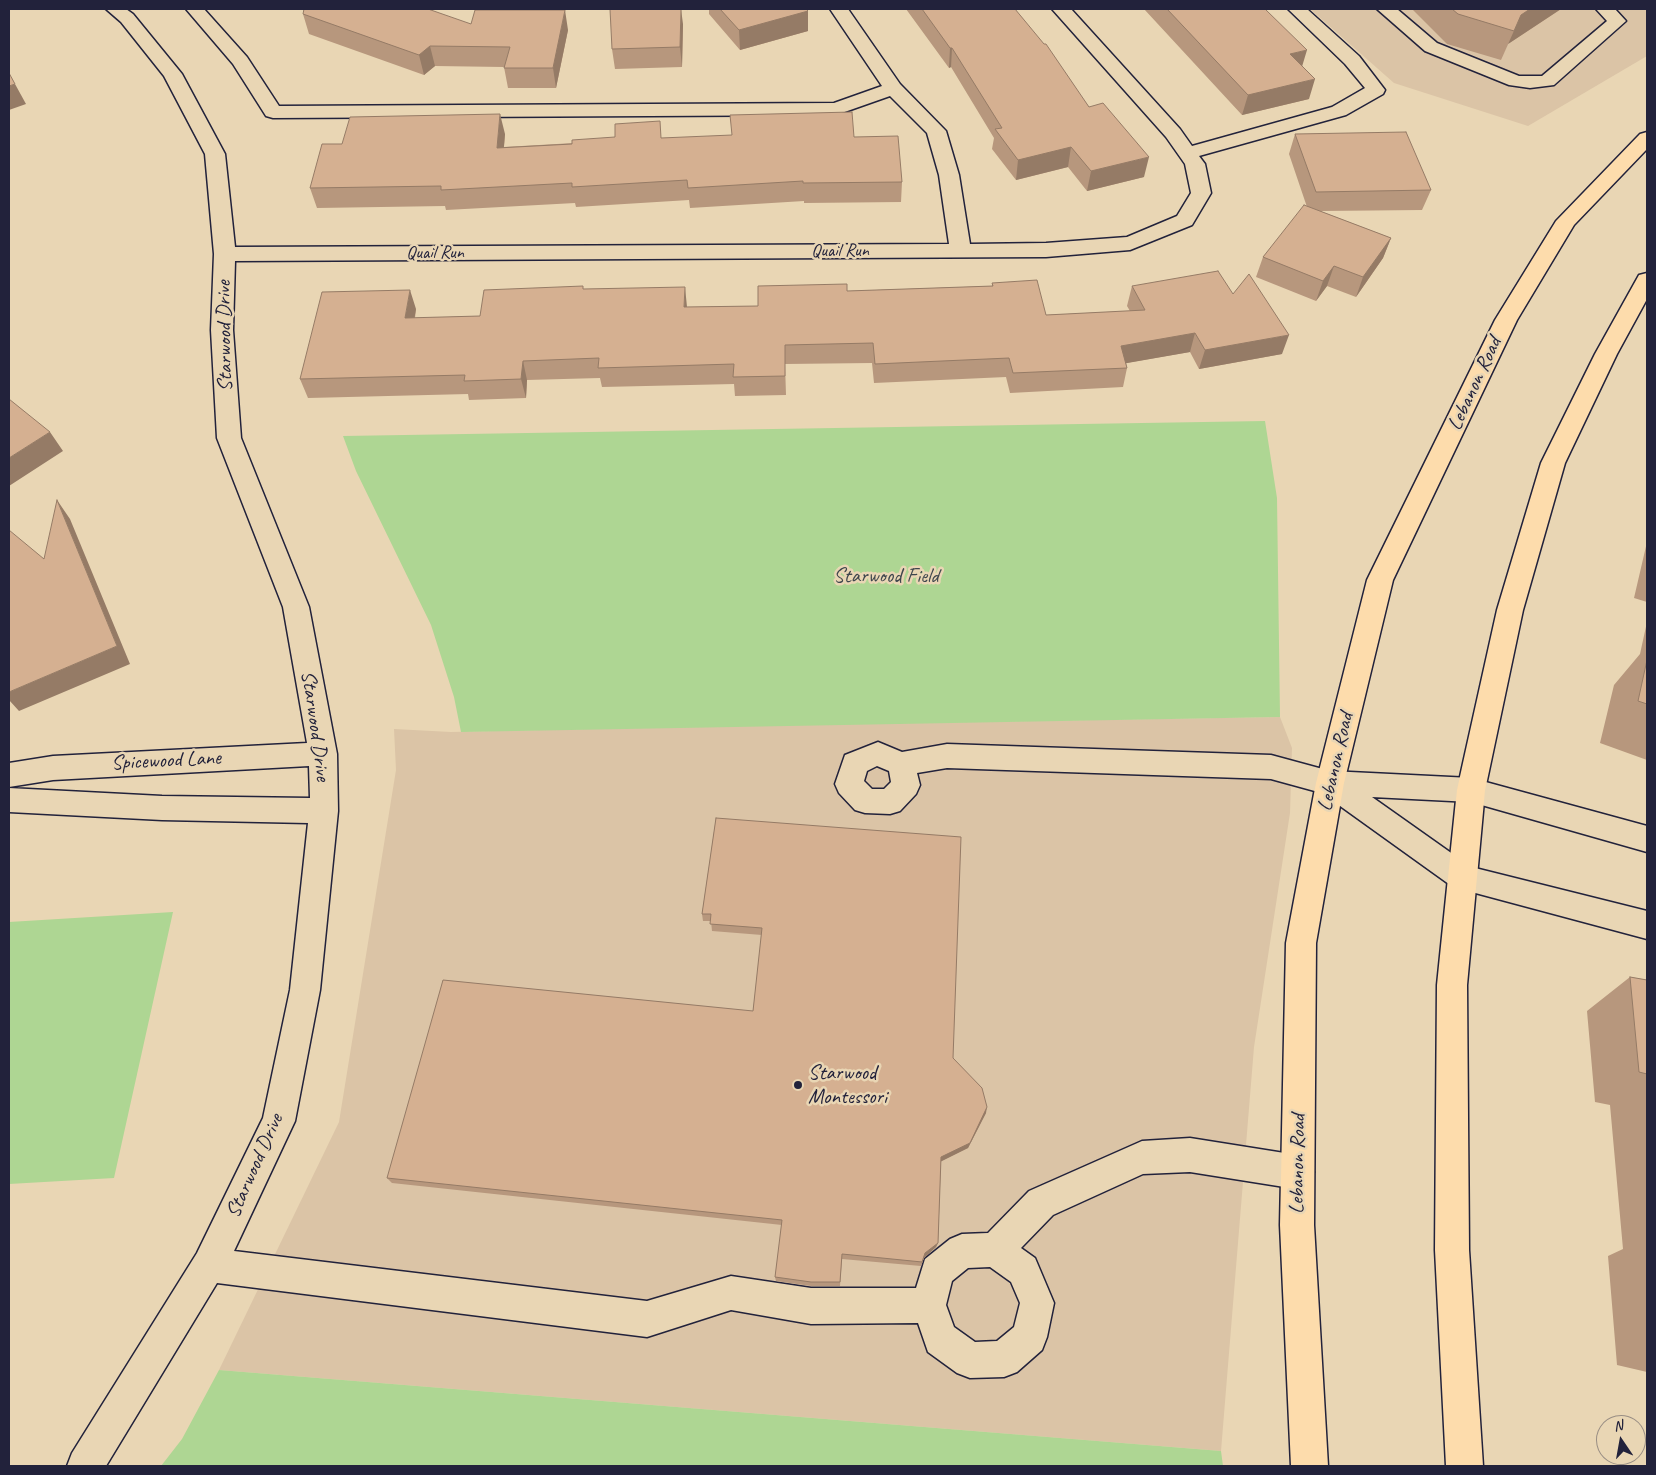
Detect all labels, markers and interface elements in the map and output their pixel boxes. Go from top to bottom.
street label: Quail Run [811,240,869,262]
street label: Quail Run [406,242,464,264]
street label: Starwood Drive [211,280,239,392]
street label: Lebanon Road [1442,333,1508,435]
park label: Starwood Field [833,563,939,589]
street label: Starwood Drive [295,669,335,783]
street label: Lebanon Road [1312,711,1360,813]
street label: Spicewood Lane [111,746,221,776]
place label: Starwood Montessori [808,1060,887,1110]
marker: Starwood Montessori [792,1079,804,1091]
street label: Starwood Drive [221,1110,289,1222]
street label: Lebanon Road [1285,1114,1311,1214]
north arrow [1596,1415,1646,1465]
text: N [1612,1417,1624,1435]

